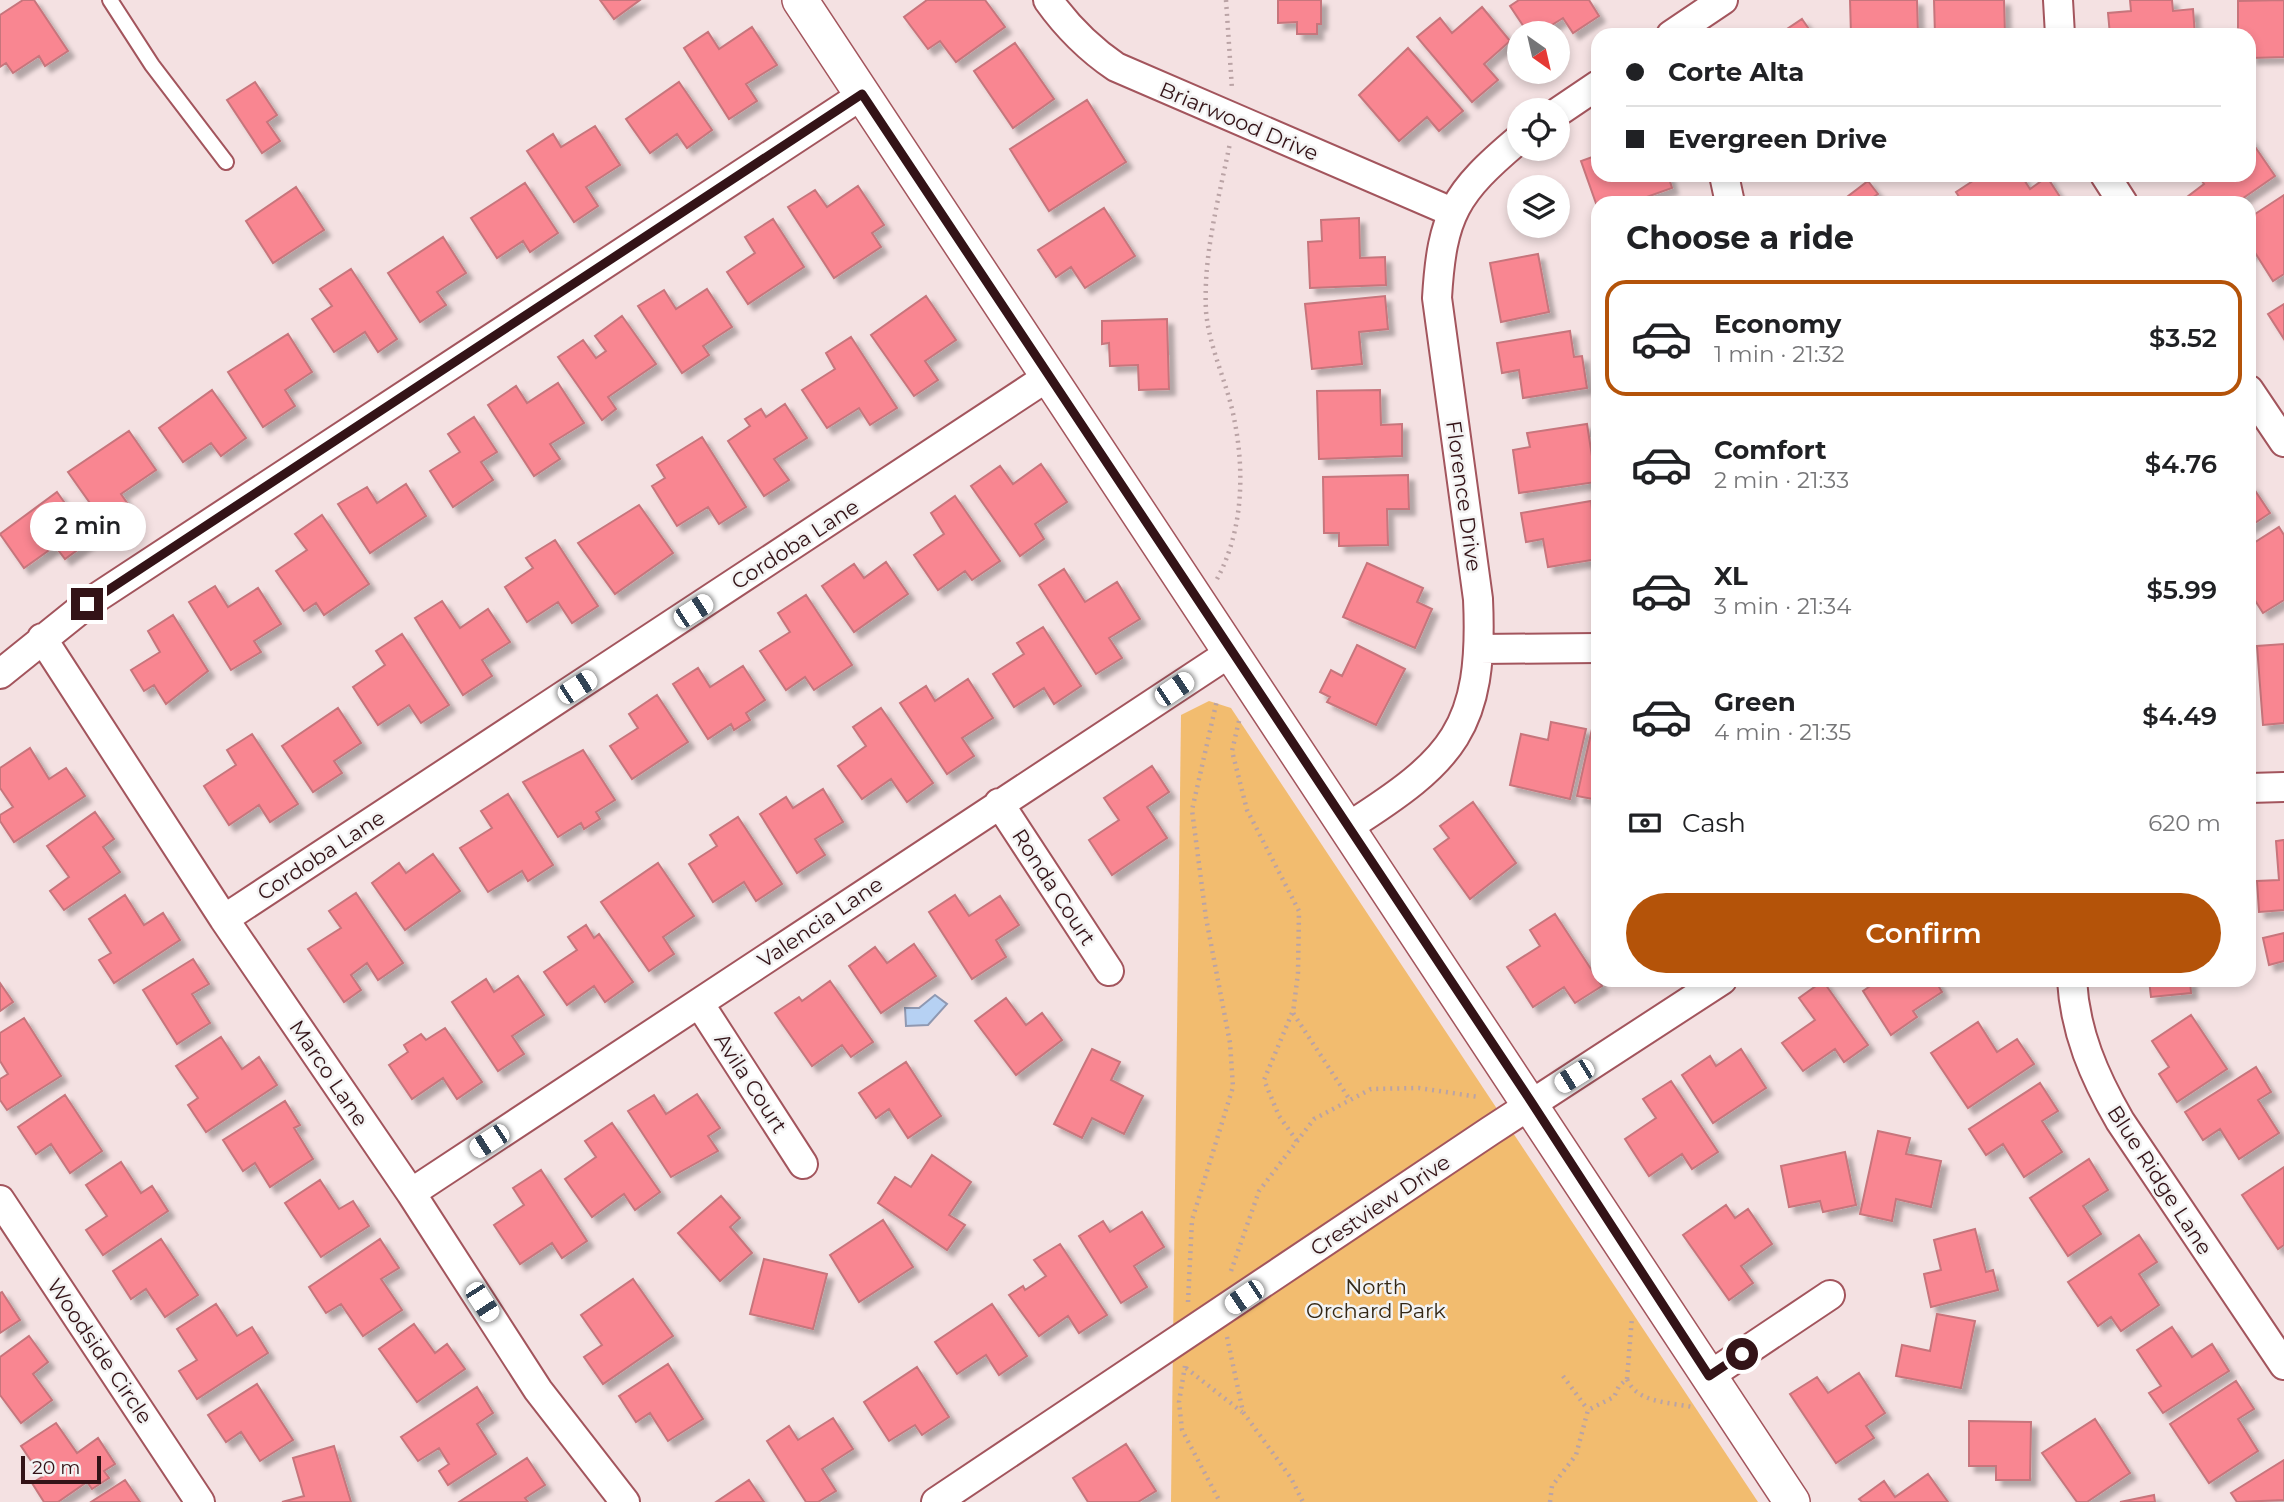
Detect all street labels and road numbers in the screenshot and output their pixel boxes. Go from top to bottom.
street label: Briarwood Drive [1156,76,1322,166]
street label: Florence Drive [1441,419,1487,573]
street label: Cordoba Lane [727,494,863,594]
street label: Cordoba Lane [253,805,389,905]
street label: Ronda Court [1007,824,1101,950]
street label: Valencia Lane [753,871,887,973]
street label: Marco Lane [284,1015,374,1131]
street label: Avila Court [709,1028,793,1138]
street label: Blue Ridge Lane [2102,1101,2218,1259]
street label: Crestview Drive [1306,1149,1454,1261]
street label: Woodside Circle [42,1274,158,1428]

